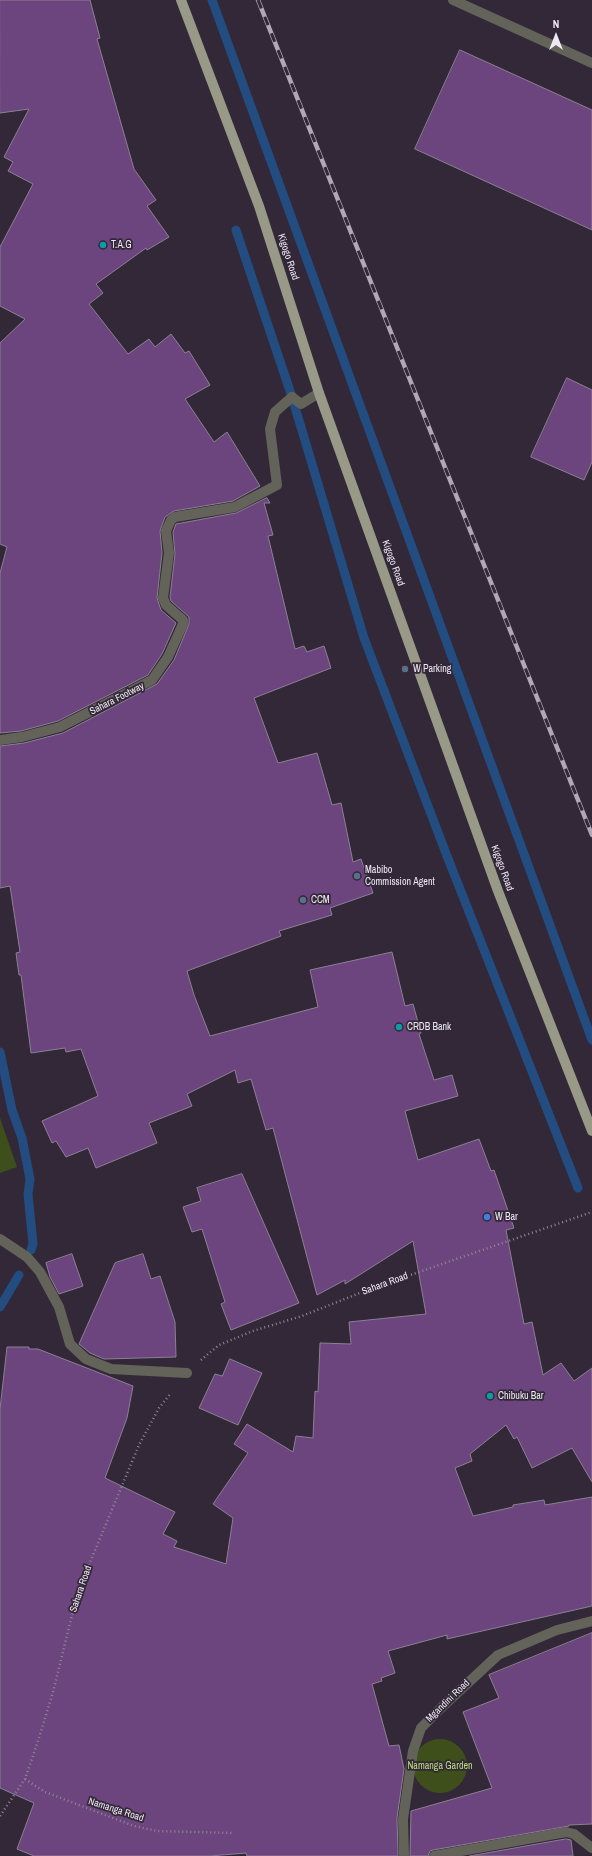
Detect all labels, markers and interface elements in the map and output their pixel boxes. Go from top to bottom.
north arrow [536,16,576,56]
text: N [553,17,559,31]
street label: Kigogo Road [275,232,301,282]
place label: T.A.G [111,239,132,251]
marker: T.A.G [98,240,108,250]
street label: Kigogo Road [379,538,407,588]
place label: W Parking [413,663,451,675]
marker: W Parking [400,664,410,674]
street label: Sahara Footway [88,680,146,718]
street label: Kigogo Road [488,843,516,893]
place label: Mabibo Commission Agent [365,864,435,888]
marker: Mabibo Commission Agent [352,871,362,881]
place label: CCM [311,894,330,906]
marker: CCM [298,895,308,905]
place label: CRDB Bank [407,1021,451,1033]
marker: CRDB Bank [394,1022,404,1032]
place label: W Bar [495,1211,518,1223]
marker: W Bar [482,1212,492,1222]
street label: Sahara Road [360,1270,410,1298]
place label: Chibuku Bar [498,1390,544,1402]
marker: Chibuku Bar [485,1391,495,1401]
street label: Sahara Road [67,1564,95,1614]
street label: Mgandini Road [424,1677,472,1725]
park label: Namanga Garden [407,1760,473,1772]
street label: Namanga Road [87,1795,145,1825]

